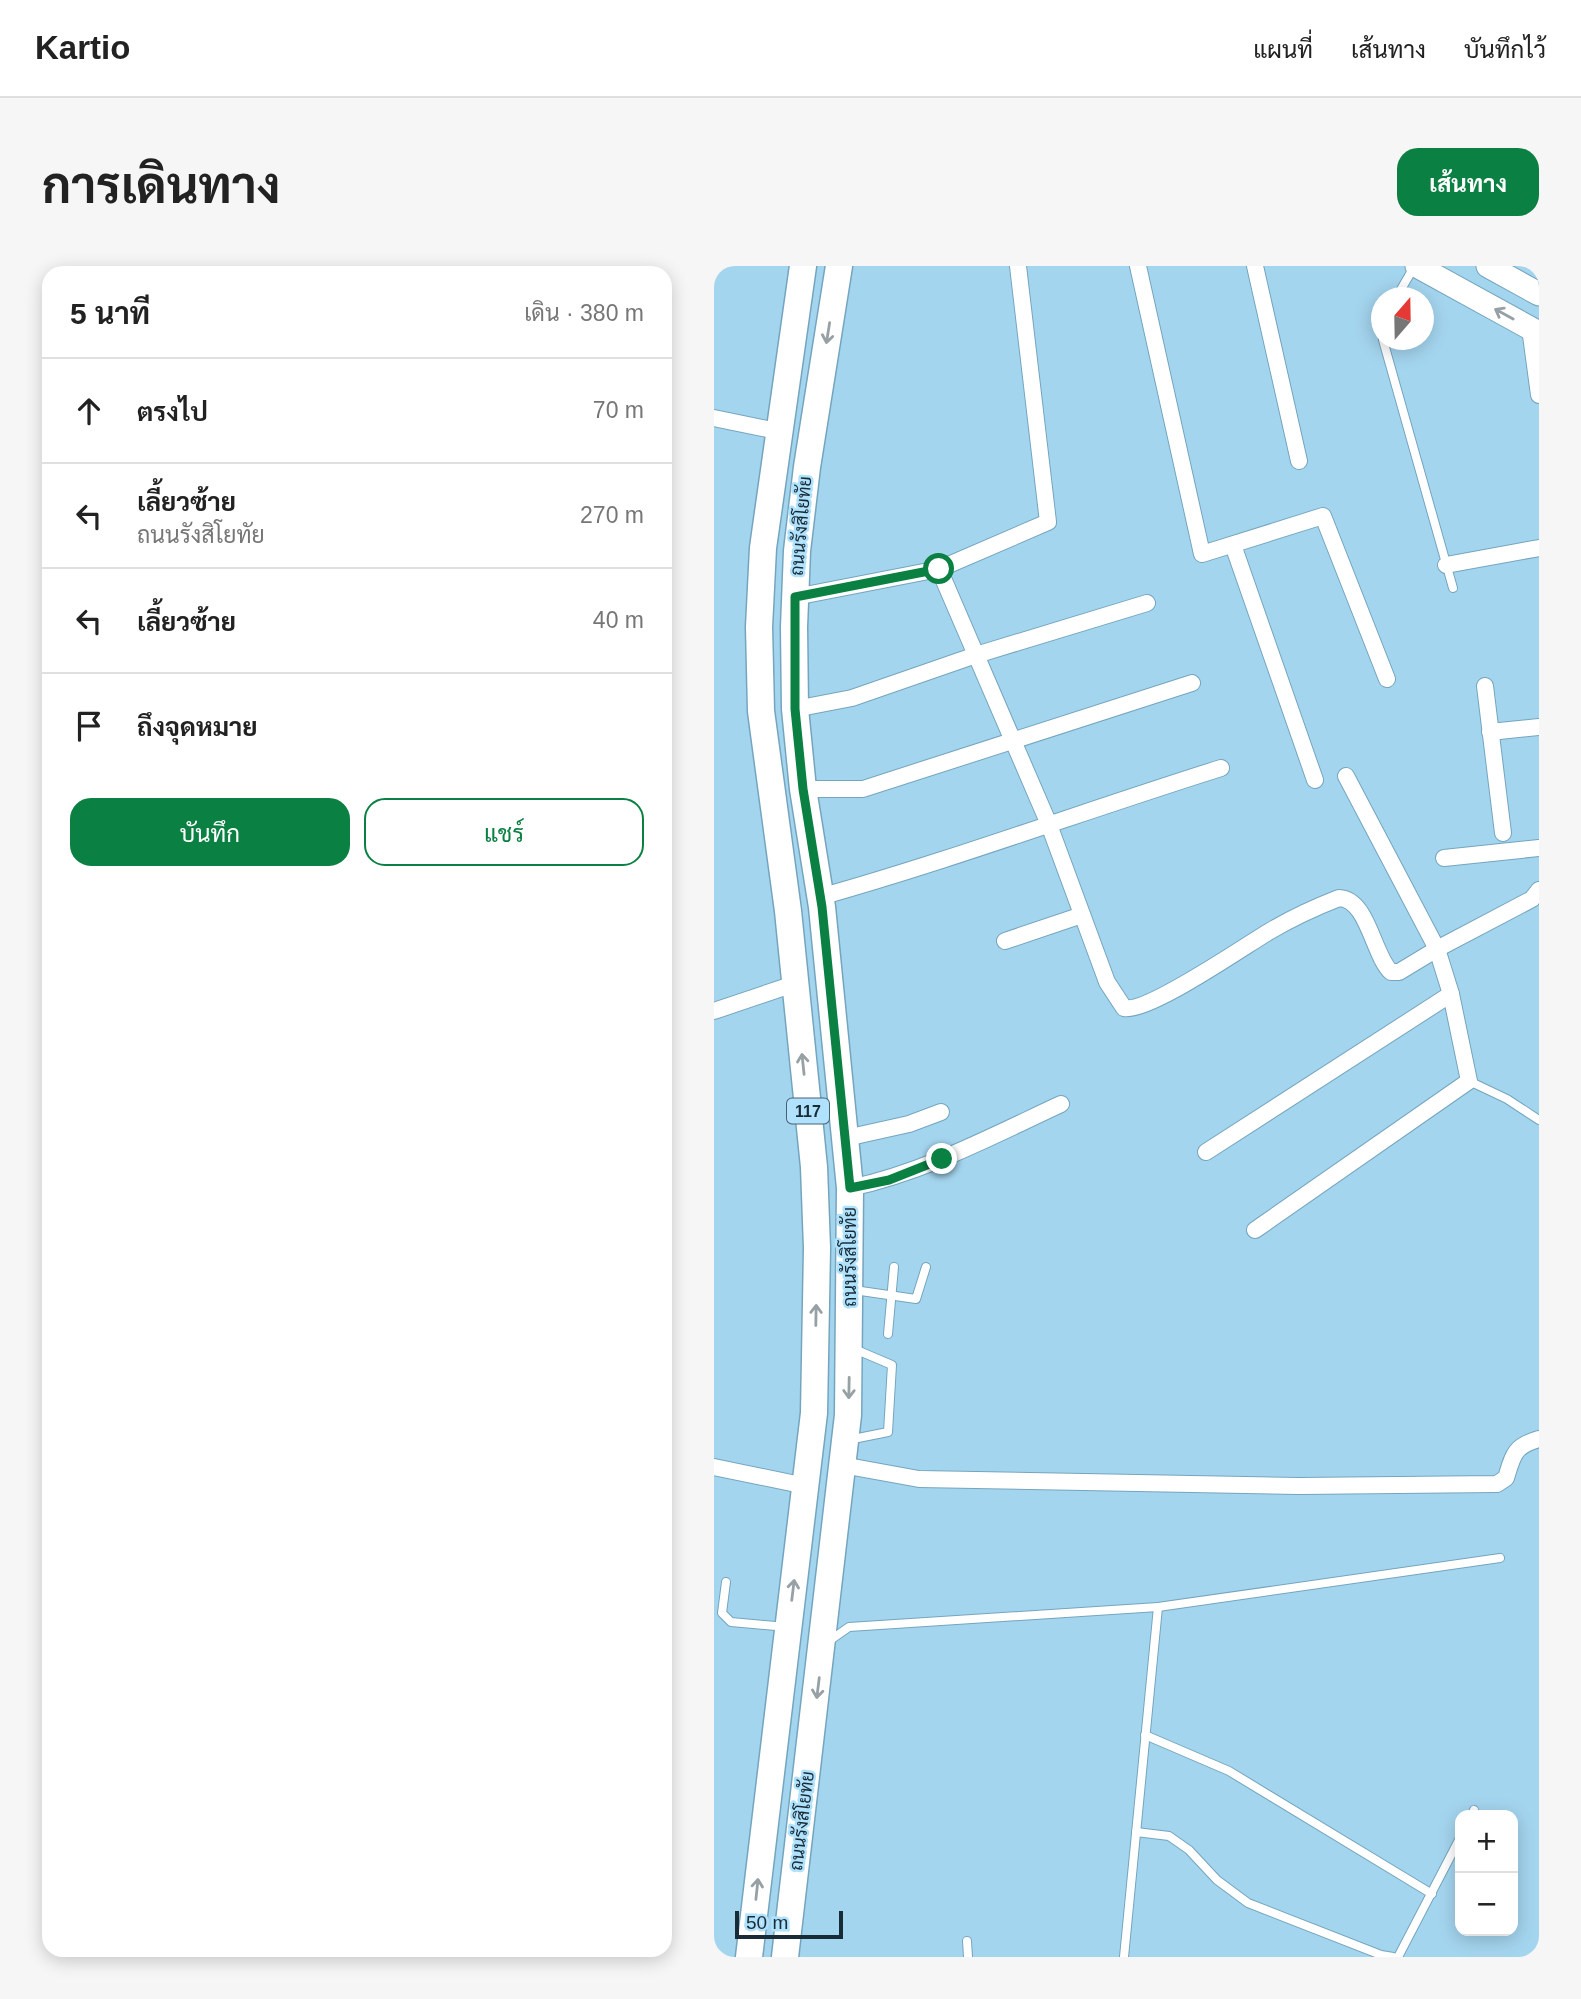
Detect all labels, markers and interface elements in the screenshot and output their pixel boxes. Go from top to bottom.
text: Kartio [35,29,130,66]
text: แผนที่ [1253,36,1313,63]
text: เส้นทาง [1351,36,1426,63]
text: บันทึกไว้ [1464,36,1546,63]
button: เส้นทาง [1397,148,1539,216]
text: การเดินทาง [42,159,280,213]
north arrow [1371,287,1434,350]
text: 5 นาที [70,297,150,330]
text: เดิน · 380 m [524,300,644,326]
one-way arrow [1494,307,1515,320]
one-way arrow [821,322,834,344]
icon: ahead [70,392,108,430]
text: ตรงไป [137,397,208,427]
text: 70 m [593,397,644,423]
street label: ถนนรังสิโยทัย [784,475,815,577]
text: เลี้ยวซ้าย [137,487,236,517]
icon: left [70,497,108,535]
text: 270 m [580,502,644,528]
text: ถนนรังสิโยทัย [137,522,265,548]
route start [923,553,954,584]
icon: left [70,602,108,640]
text: เลี้ยวซ้าย [137,607,236,637]
text: 40 m [593,607,644,633]
icon: arrive [70,707,108,745]
text: ถึงจุดหมาย [137,712,258,742]
button: บันทึก [70,798,350,866]
button: แชร์ [364,798,644,866]
one-way arrow [796,1053,809,1076]
road number: 117 [787,1098,829,1124]
route end [926,1143,957,1174]
street label: ถนนรังสิโยทัย [837,1207,860,1307]
one-way arrow [809,1304,822,1327]
one-way arrow [842,1377,856,1400]
one-way arrow [787,1580,800,1602]
one-way arrow [812,1676,825,1698]
street label: ถนนรังสิโยทัย [783,1770,818,1872]
map controls [1455,1810,1518,1936]
button: + [1455,1810,1518,1873]
button: − [1455,1873,1518,1936]
one-way arrow [751,1878,764,1901]
scale bar [735,1908,844,1940]
text: 50 m [746,1912,788,1933]

